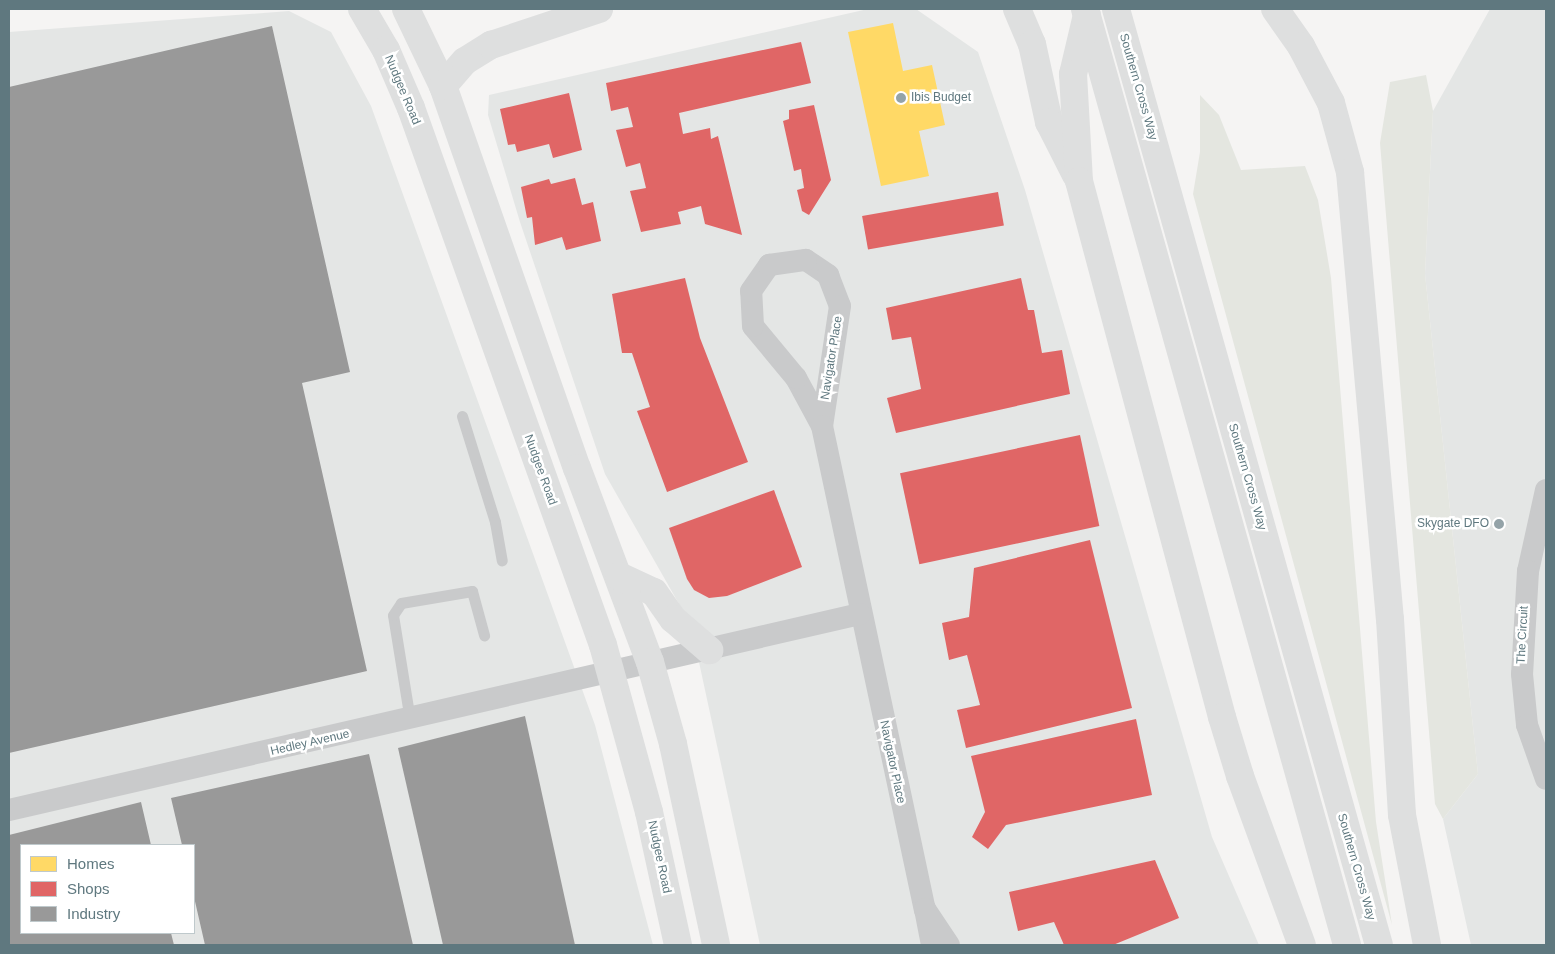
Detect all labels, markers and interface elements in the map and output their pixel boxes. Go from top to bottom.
street label: Southern Cross Way [1116,32,1160,142]
street label: Nudgee Road [381,53,423,127]
place label: Ibis Budget [911,91,971,105]
marker: Ibis Budget [895,92,907,104]
street label: Navigator Place [818,315,846,401]
street label: Southern Cross Way [1225,422,1269,532]
street label: Nudgee Road [521,433,559,507]
place label: Skygate DFO [1417,517,1489,531]
marker: Skygate DFO [1493,518,1505,530]
street label: The Circuit [1514,606,1532,664]
street label: Navigator Place [876,719,908,805]
street label: Hedley Avenue [269,727,351,759]
street label: Southern Cross Way [1334,812,1378,922]
street label: Nudgee Road [644,819,674,895]
legend [20,844,195,934]
text: Homes [67,855,115,872]
text: Shops [67,880,110,897]
text: Industry [67,905,120,922]

